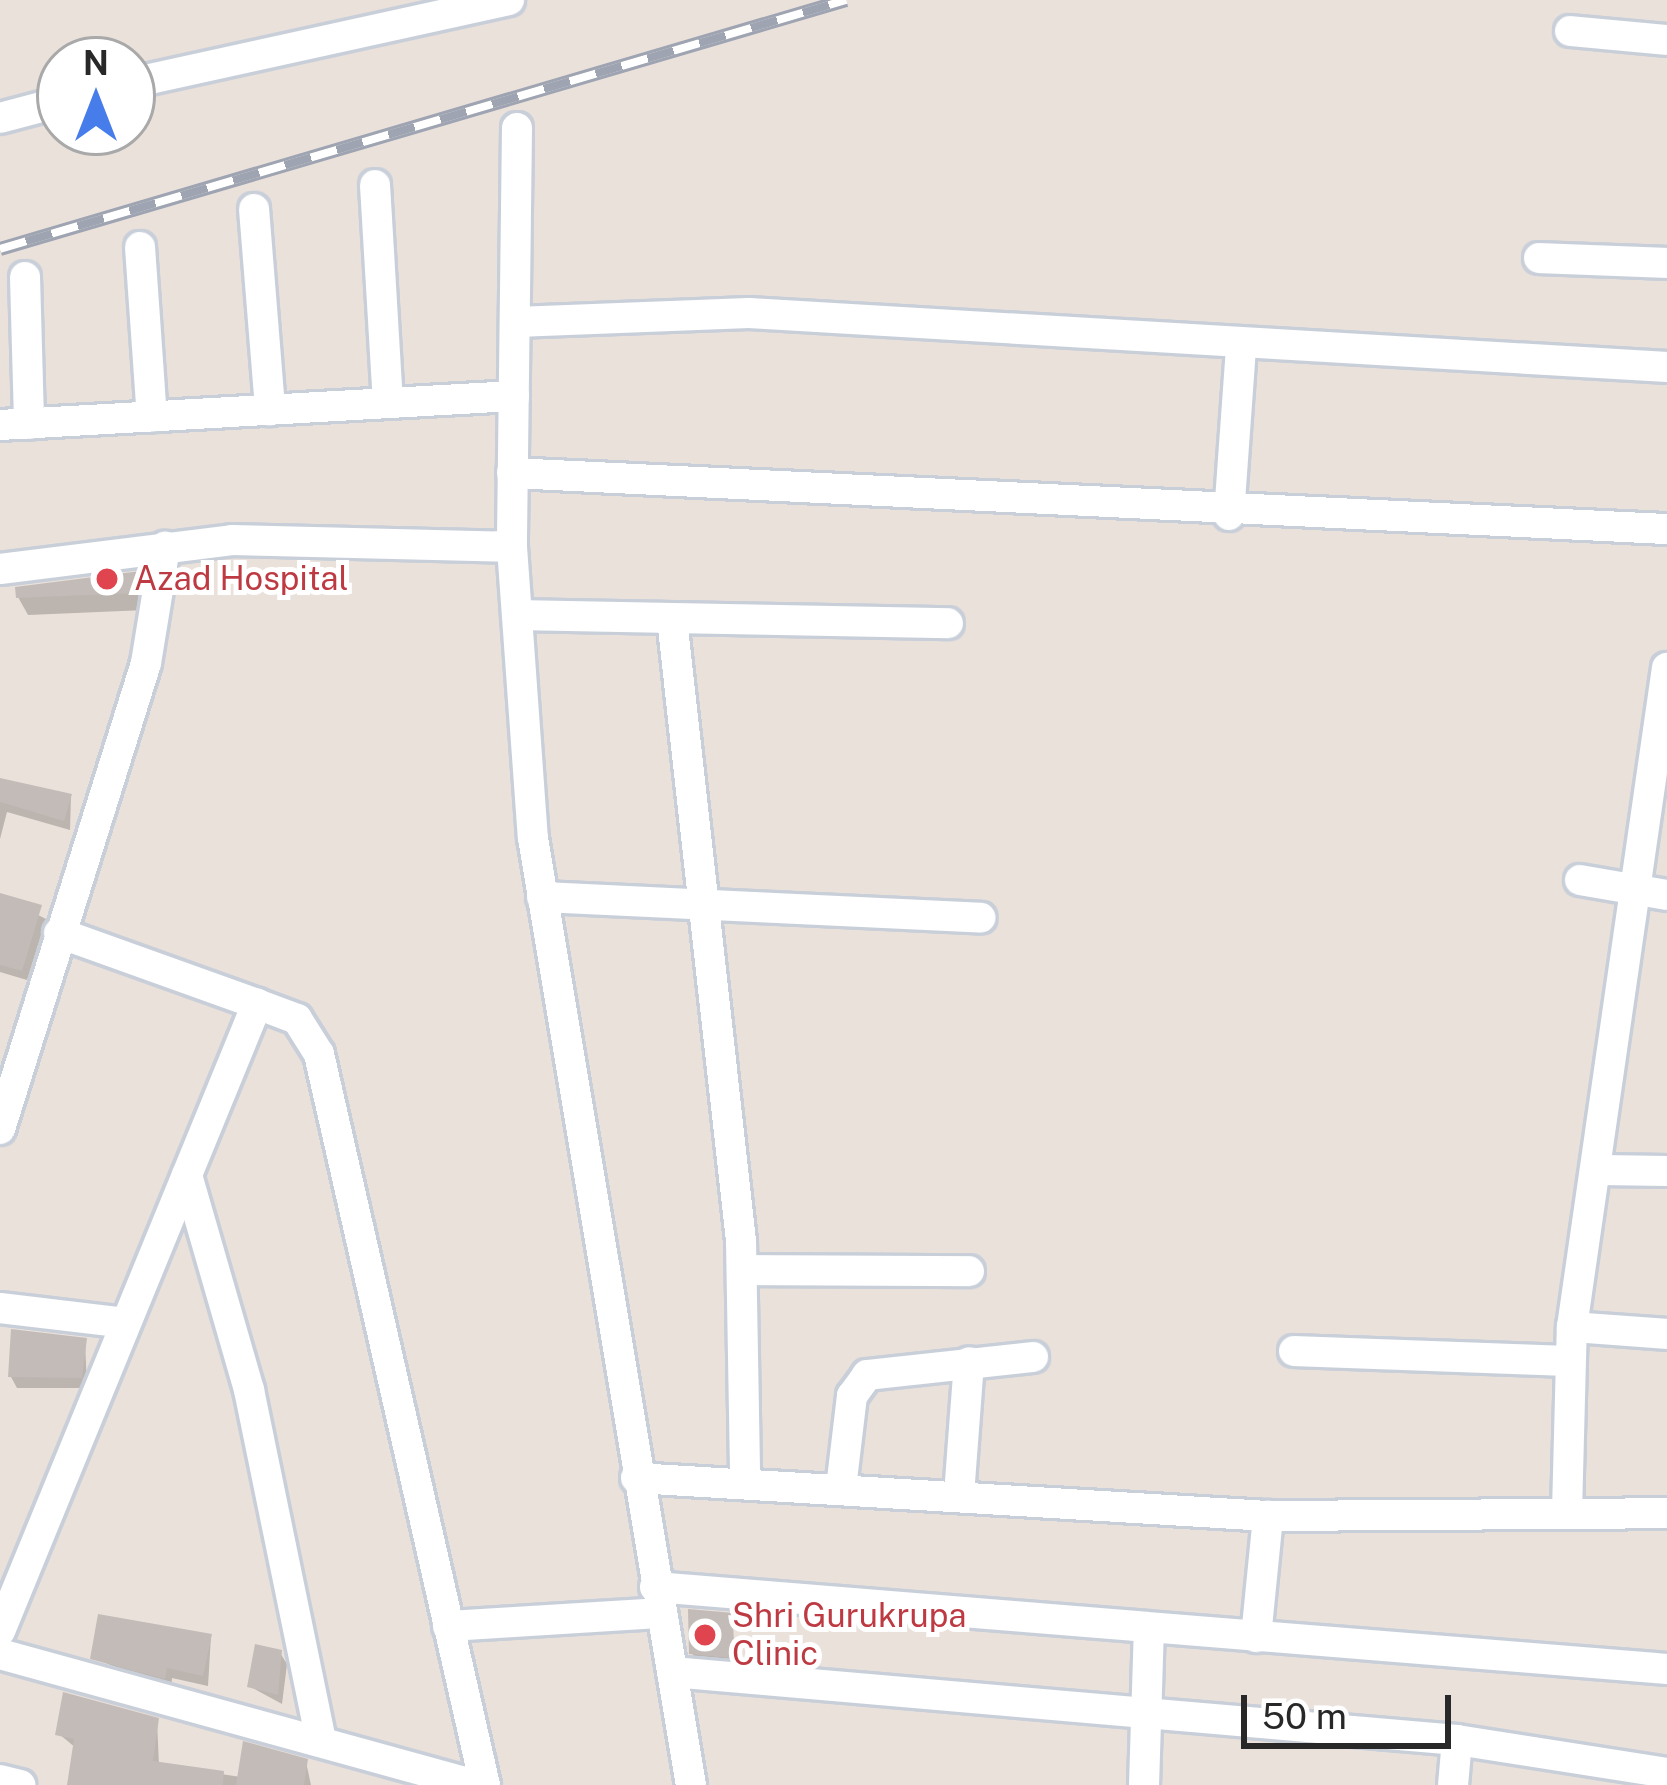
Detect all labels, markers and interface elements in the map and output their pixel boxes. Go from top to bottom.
north arrow [36,36,156,156]
text: N [83,44,109,82]
place label: Azad Hospital [134,559,349,599]
marker: Azad Hospital [91,563,123,595]
place label: Shri Gurukrupa Clinic [732,1596,967,1674]
marker: Shri Gurukrupa Clinic [689,1619,721,1651]
scale bar [1247,1671,1457,1745]
text: 50 m [1262,1695,1347,1737]

